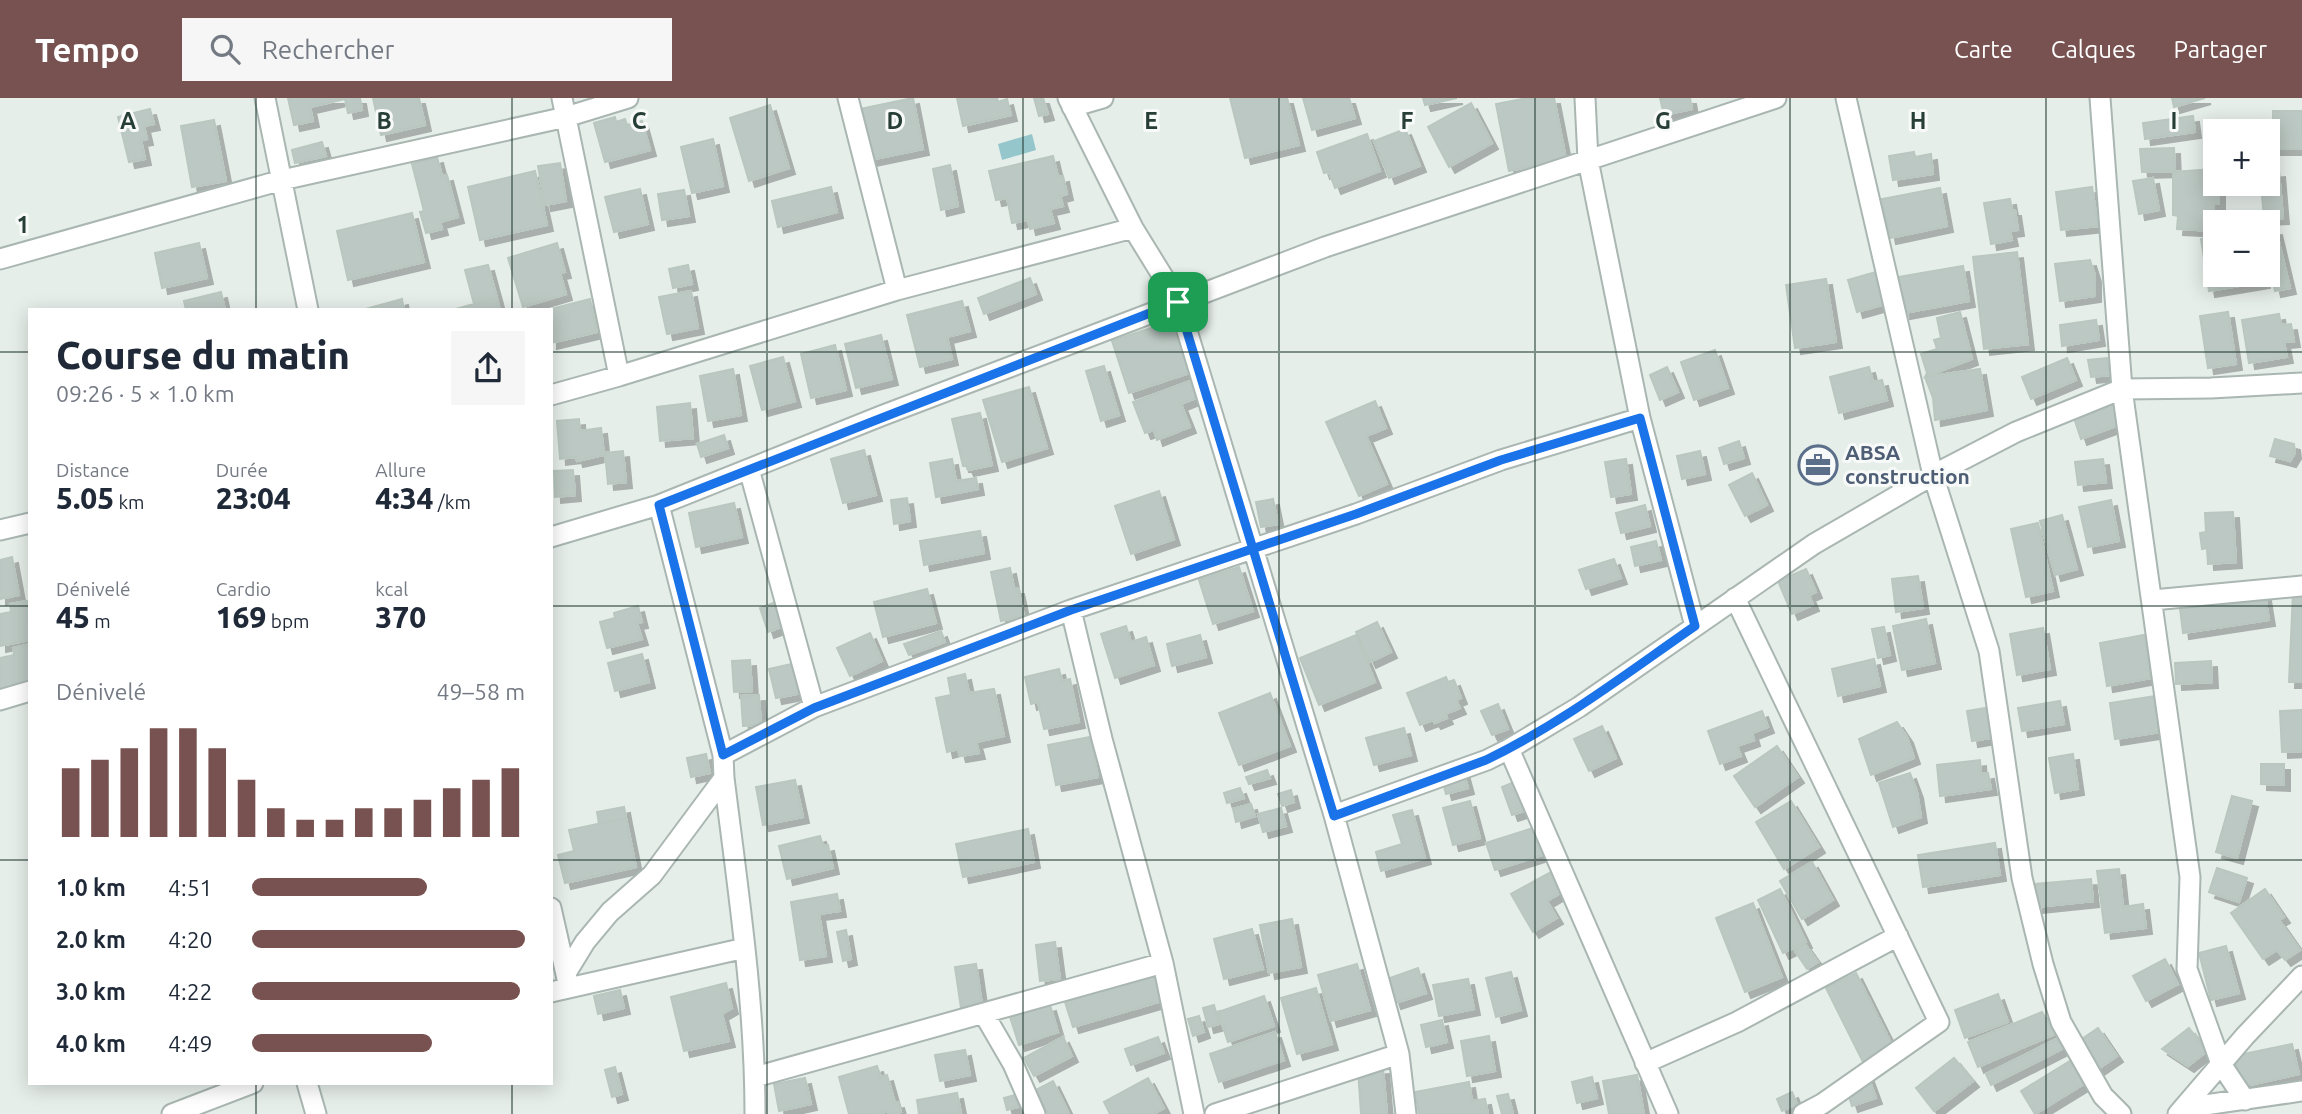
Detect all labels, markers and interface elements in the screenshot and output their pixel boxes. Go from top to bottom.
search box [182,18,672,81]
icon: search [206,30,244,68]
text: Tempo [35,31,140,68]
text: Rechercher [262,35,394,64]
text: Carte [1954,36,2013,63]
text: Calques [2051,36,2136,63]
text: Partager [2174,36,2267,63]
text: A [120,108,136,133]
text: B [376,108,392,133]
text: C [632,108,647,133]
text: D [887,108,903,133]
text: E [1144,108,1158,133]
text: F [1401,108,1414,133]
text: G [1655,108,1671,133]
text: H [1910,108,1926,133]
text: I [2171,108,2177,133]
map controls [2203,119,2280,287]
button: + [2203,119,2280,196]
button: − [2203,210,2280,287]
text: 1 [17,212,29,237]
pin [1148,272,1208,332]
icon: arrive [1159,283,1197,321]
button: share [451,331,525,405]
text: Course du matin [56,334,350,376]
text: 09:26 · 5 × 1.0 km [56,381,235,406]
place label: ABSA construction [1845,440,1970,488]
office icon: ABSA construction [1797,444,1839,486]
text: Distance [56,459,130,481]
text: Durée [216,459,268,481]
text: Allure [375,459,426,481]
text: 5.05 [56,481,114,515]
text: 23:04 [216,481,291,515]
text: 4:34 [375,481,433,515]
text: km [114,491,144,513]
text: /km [433,491,471,513]
text: Dénivelé [56,578,131,600]
text: Cardio [216,578,271,600]
text: kcal [375,578,408,600]
text: 45 [56,600,90,634]
text: 169 [216,600,266,634]
text: 370 [375,600,426,634]
text: m [90,610,111,632]
text: bpm [266,610,309,632]
text: Dénivelé [56,679,146,704]
text: 49–58 m [437,679,525,704]
text: 1.0 km [56,875,126,900]
text: 4:51 [168,875,213,900]
text: 2.0 km [56,927,126,952]
text: 4:20 [168,927,213,952]
text: 3.0 km [56,979,126,1004]
text: 4:22 [168,979,213,1004]
text: 4.0 km [56,1031,126,1056]
text: 4:49 [168,1031,213,1056]

